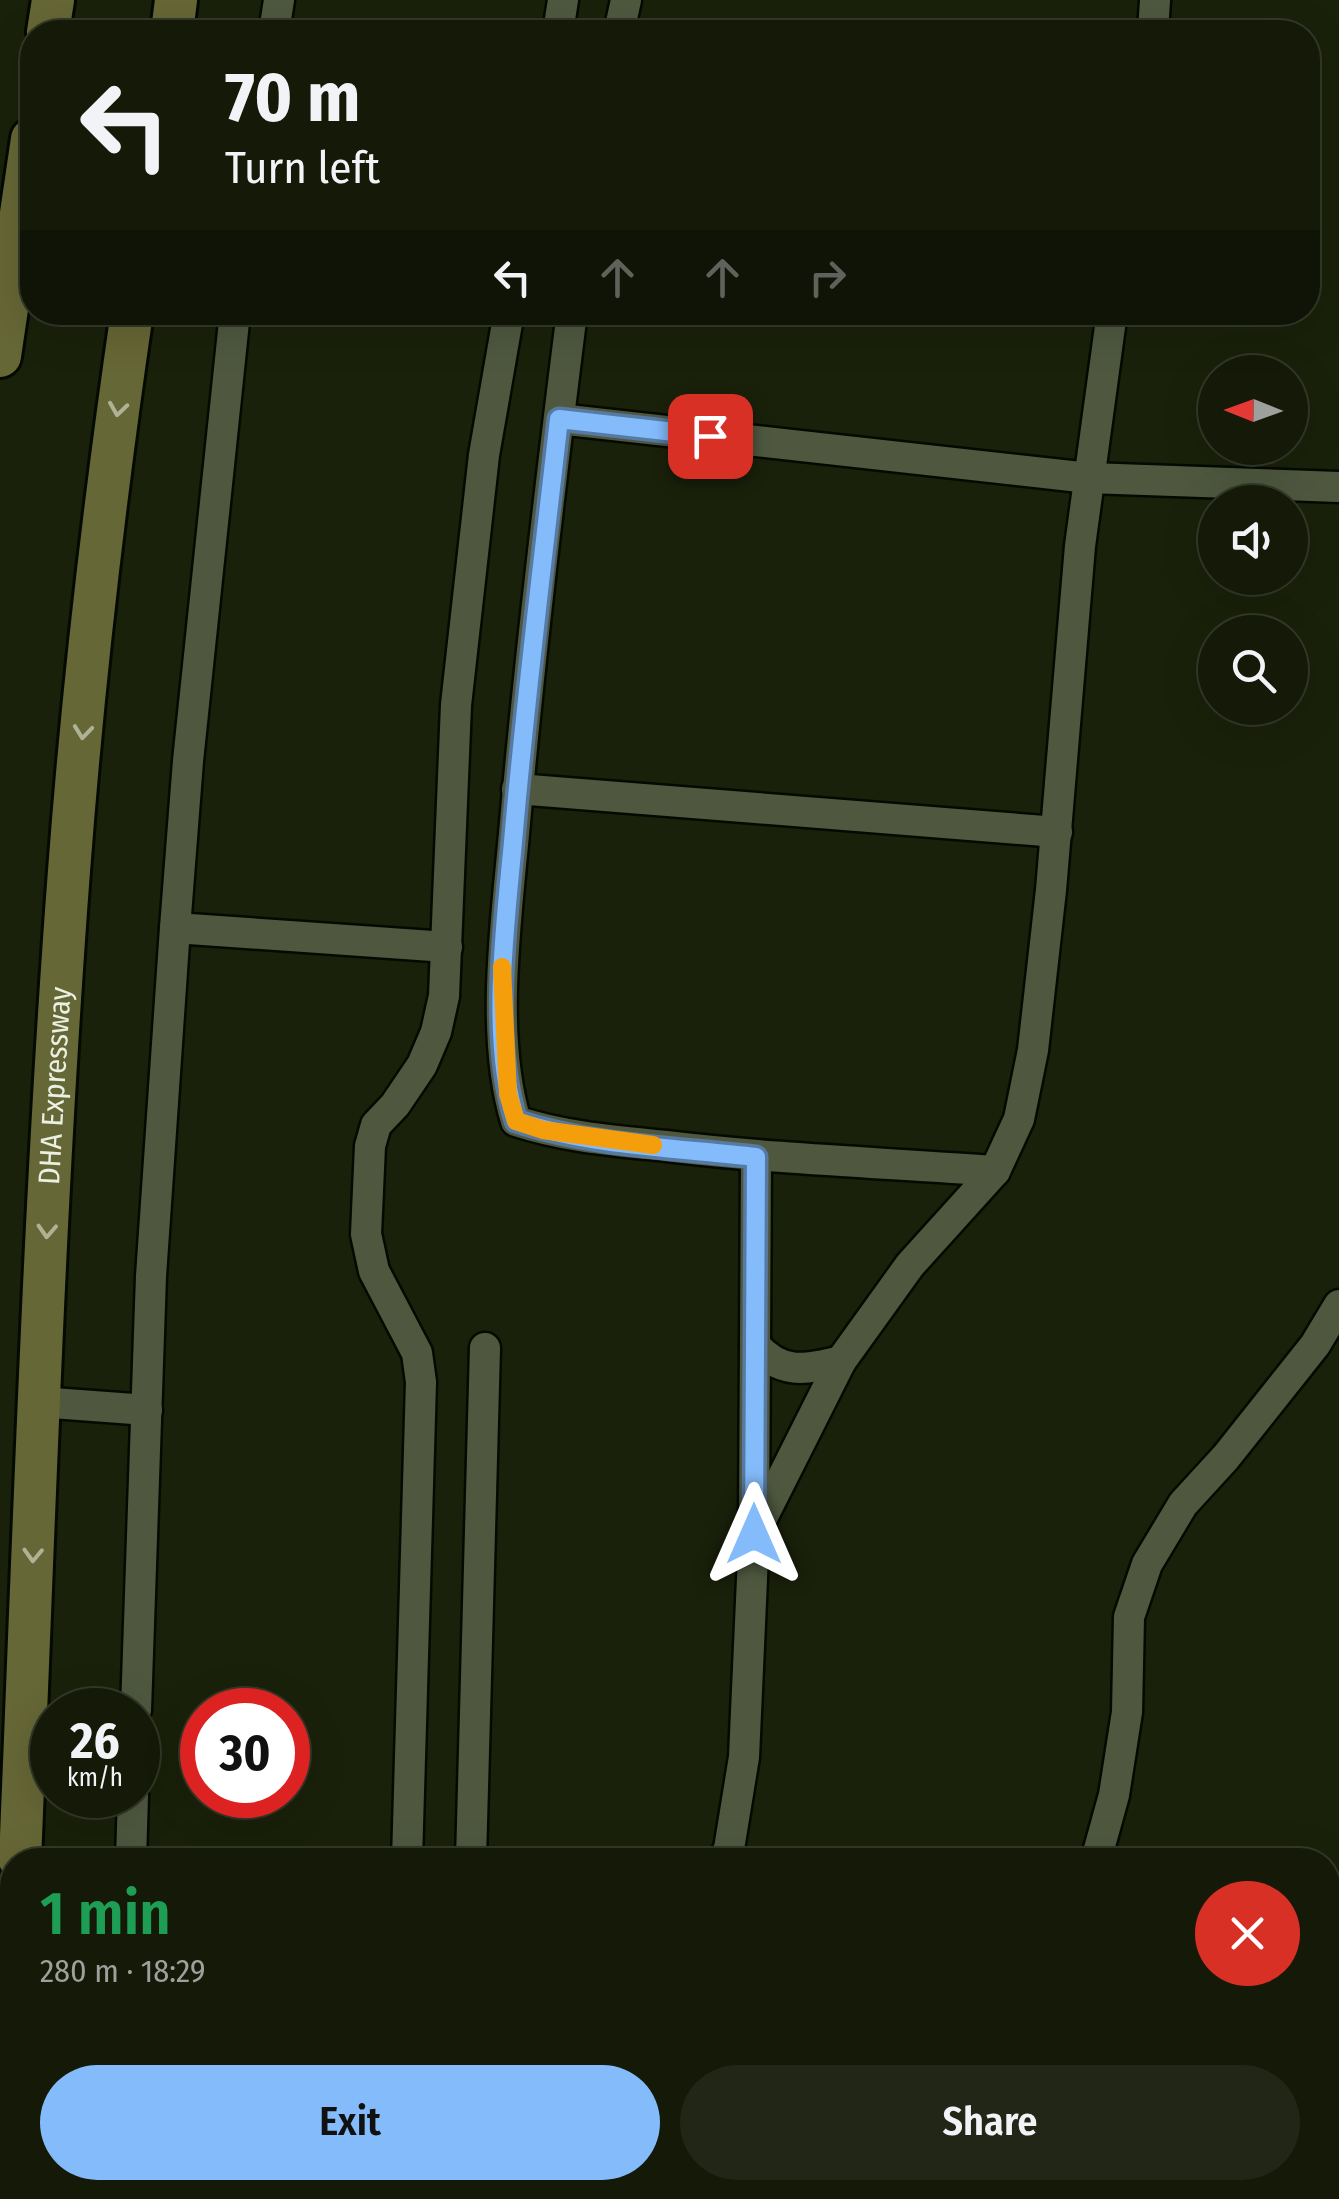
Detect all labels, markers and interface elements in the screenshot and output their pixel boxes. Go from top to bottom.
text: 70 m [225,56,360,140]
icon: left [60,60,190,190]
text: Turn left [225,141,380,195]
icon: left [485,250,540,305]
icon: ahead [590,250,645,305]
icon: ahead [695,250,750,305]
icon: right [800,250,855,305]
north arrow [1198,355,1308,465]
map controls [1198,355,1308,725]
pin [668,394,753,479]
one-way arrow [108,401,129,417]
icon: arrive [683,409,738,464]
button: sound [1198,485,1308,595]
button: search [1198,615,1308,725]
one-way arrow [73,725,94,741]
street label: DHA Expressway [31,985,79,1186]
one-way arrow [37,1223,58,1239]
position arrow [702,1482,806,1586]
one-way arrow [23,1548,44,1564]
speed limit sign: 30 [180,1688,310,1818]
text: 26 [70,1711,120,1771]
text: km/h [67,1763,123,1793]
text: 1 min [40,1878,171,1950]
button: close [1195,1881,1300,1986]
text: 280 m · 18:29 [40,1952,205,1990]
button: Exit [40,2065,660,2180]
button: Share [680,2065,1300,2180]

